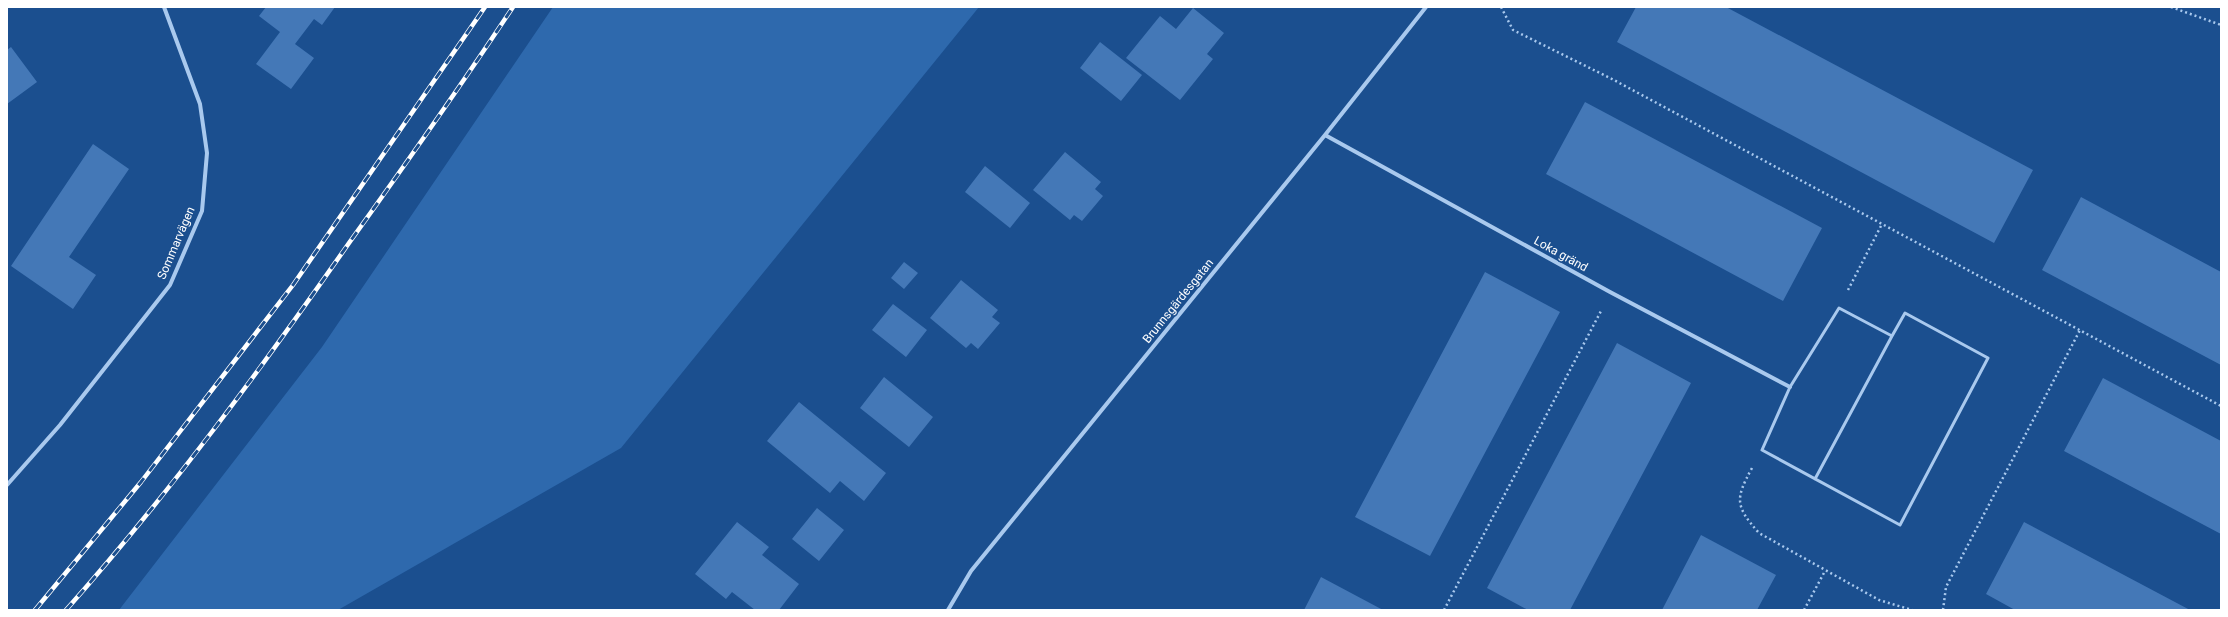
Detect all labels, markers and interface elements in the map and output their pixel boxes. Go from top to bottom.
street label: Sommarvägen [154,205,198,281]
street label: Loka gränd [1532,233,1590,275]
street label: Brunnsgärdesgatan [1140,256,1216,346]

